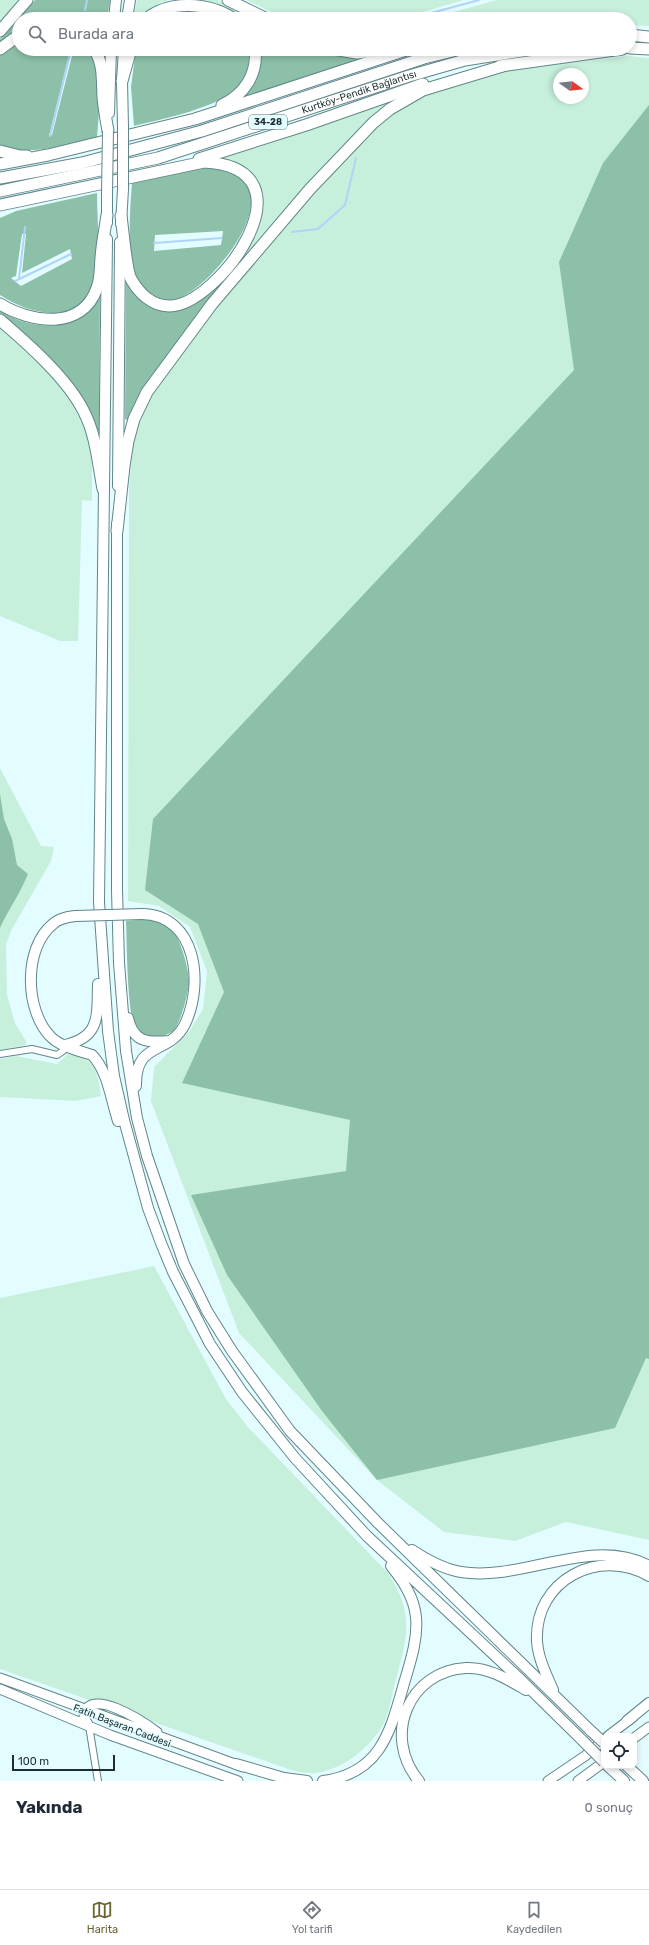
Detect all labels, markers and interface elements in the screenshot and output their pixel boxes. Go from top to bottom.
search box [12,12,637,56]
icon: search [26,23,48,45]
text: Burada ara [58,25,134,43]
street label: Kurtköy-Pendik Bağlantısı [300,68,418,117]
north arrow [553,68,589,104]
road number: 34-28 [249,115,287,129]
street label: Fatih Başaran Caddesi [71,1702,173,1750]
map controls [601,1733,637,1769]
button: locate [601,1733,637,1769]
scale bar [12,1753,115,1772]
text: 100 m [18,1755,49,1768]
text: Yakında [16,1797,82,1817]
text: 0 sonuç [585,1800,633,1815]
tab: Harita [87,1899,118,1936]
tab: Yol tarifi [292,1899,333,1936]
tab: Kaydedilen [506,1899,562,1936]

